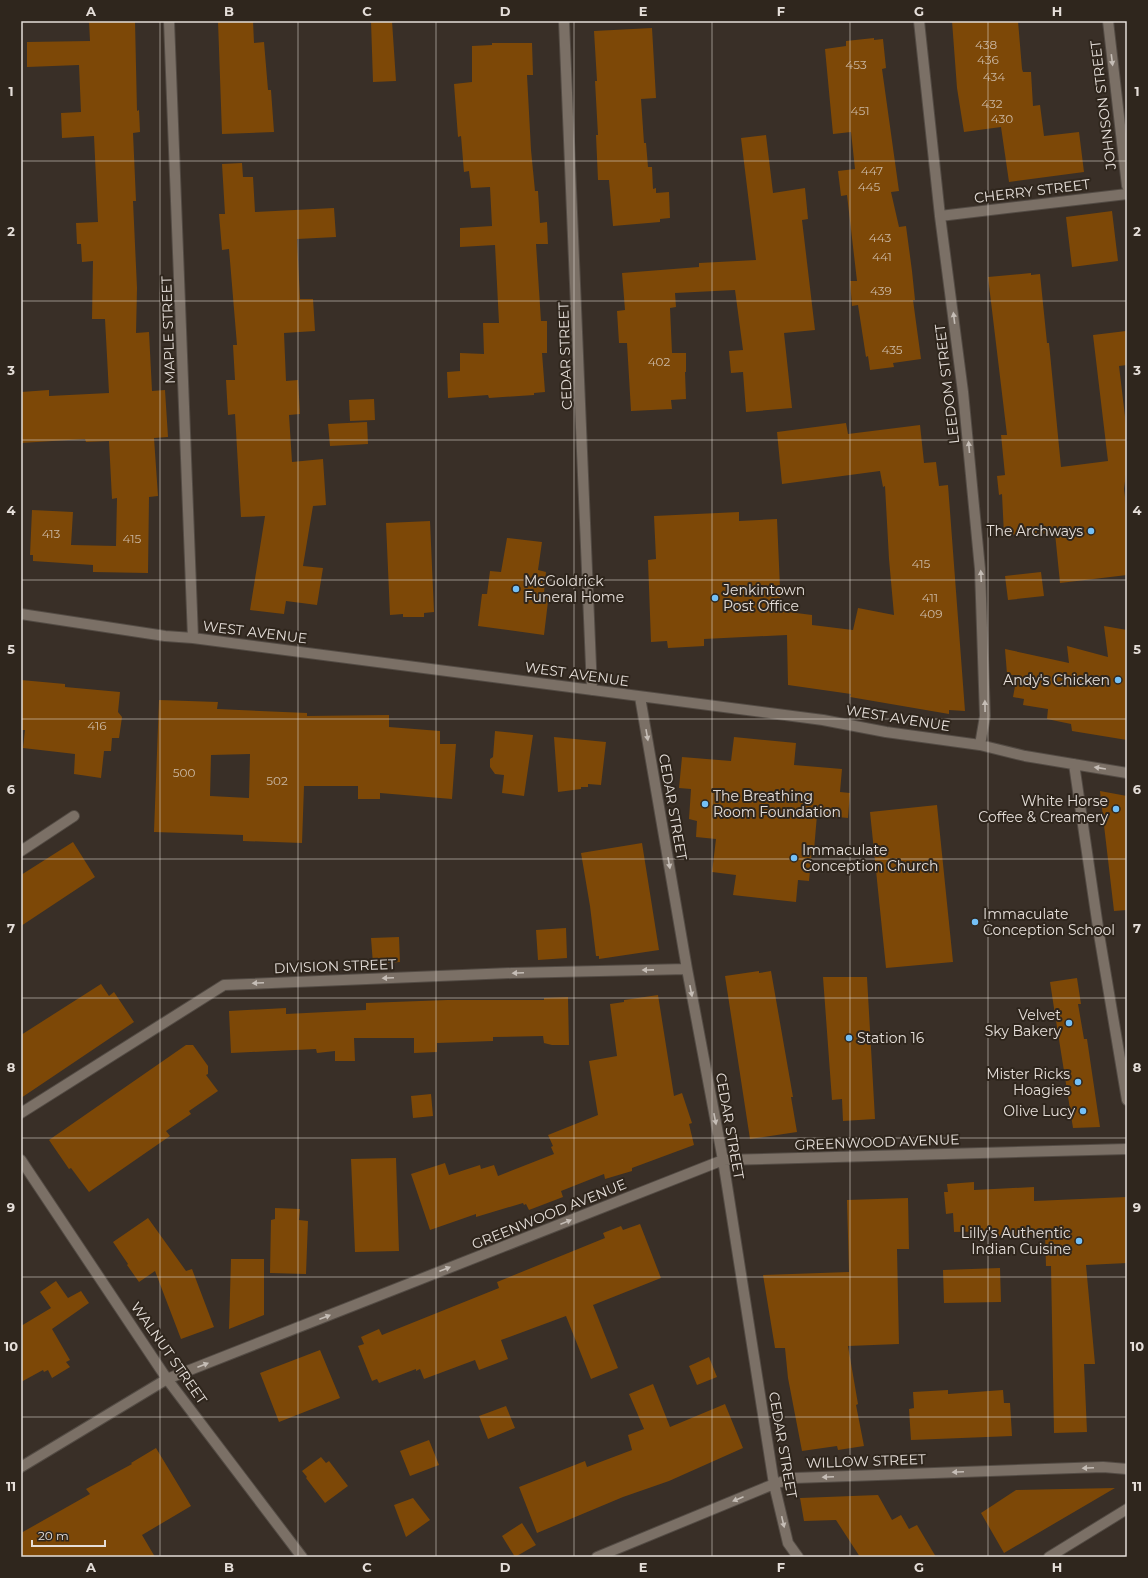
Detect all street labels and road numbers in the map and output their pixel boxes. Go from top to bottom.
street label: JOHNSON STREET [1086,39,1120,172]
street label: CHERRY STREET [973,175,1091,207]
street label: MAPLE STREET [157,276,179,384]
street label: CEDAR STREET [554,302,576,410]
street label: LEEDOM STREET [931,323,963,445]
street label: WEST AVENUE [202,617,308,647]
street label: WEST AVENUE [524,658,630,690]
street label: WEST AVENUE [845,701,951,735]
street label: CEDAR STREET [655,752,691,862]
street label: DIVISION STREET [274,955,396,977]
street label: CEDAR STREET [712,1071,748,1181]
street label: GREENWOOD AVENUE [794,1130,960,1154]
street label: GREENWOOD AVENUE [469,1175,629,1253]
street label: WALNUT STREET [127,1298,211,1408]
street label: CEDAR STREET [765,1390,801,1500]
street label: WILLOW STREET [806,1450,926,1472]

